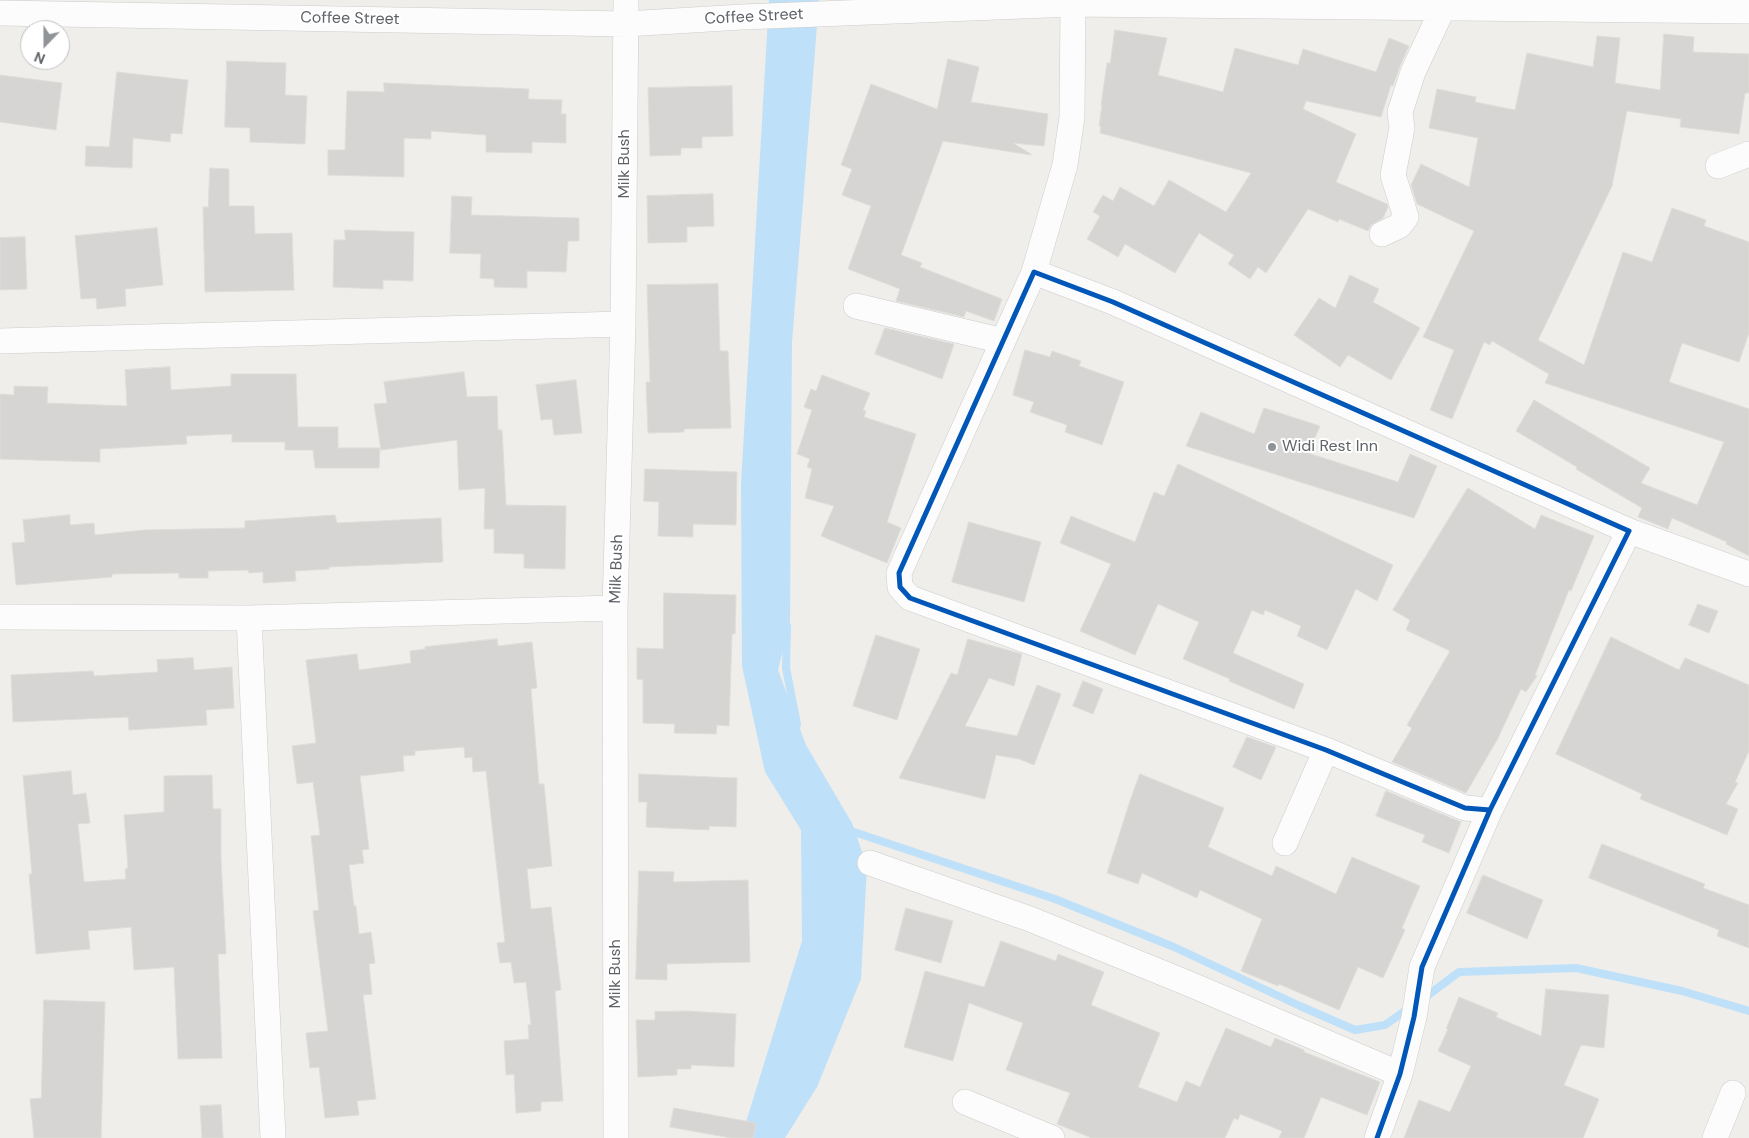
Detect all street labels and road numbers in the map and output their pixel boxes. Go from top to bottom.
street label: Coffee Street [704,5,804,29]
street label: Coffee Street [300,9,400,29]
street label: Milk Bush [615,129,635,199]
street label: Milk Bush [606,534,628,604]
street label: Milk Bush [606,939,626,1009]

